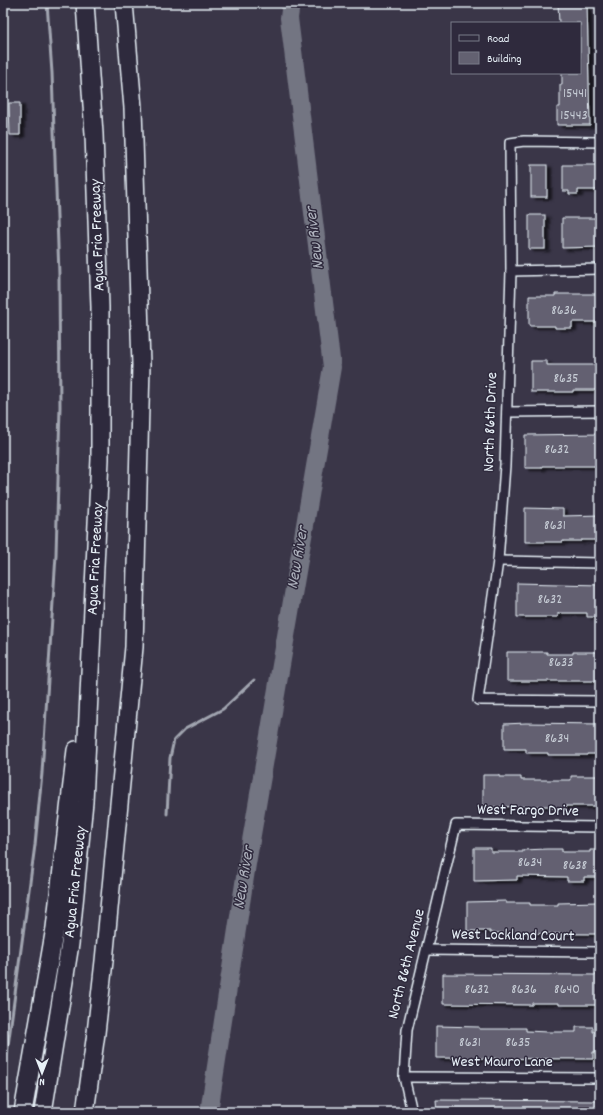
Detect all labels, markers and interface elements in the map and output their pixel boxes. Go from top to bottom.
legend [451,22,581,74]
text: Road [487,31,509,48]
text: Building [487,51,522,68]
house number: 15441 [563,84,587,104]
house number: 15443 [560,106,588,126]
street label: Agua Fria Freeway [85,178,111,292]
water label: New River [300,204,332,271]
house number: 8636 [551,301,577,321]
house number: 8635 [553,369,579,389]
street label: North 86th Drive [478,372,504,472]
house number: 8632 [545,440,569,460]
street label: Agua Fria Freeway [82,502,110,616]
house number: 8631 [544,516,566,536]
water label: New River [282,523,317,591]
house number: 8632 [538,590,562,610]
house number: 8633 [549,653,573,673]
house number: 8634 [545,729,569,749]
street label: West Fargo Drive [477,799,579,823]
street label: Agua Fria Freeway [59,824,93,939]
water label: New River [228,843,262,911]
house number: 8634 [518,853,542,873]
house number: 8638 [563,856,588,876]
street label: North 86th Avenue [382,906,432,1022]
street label: West Lockland Court [451,923,575,949]
house number: 8632 [465,980,489,1000]
house number: 8636 [511,980,537,1000]
house number: 8640 [554,980,580,1000]
house number: 8631 [459,1033,481,1053]
house number: 8635 [505,1033,531,1053]
street label: West Mauro Lane [451,1051,553,1074]
north arrow [22,1053,62,1093]
text: N [39,1073,45,1089]

